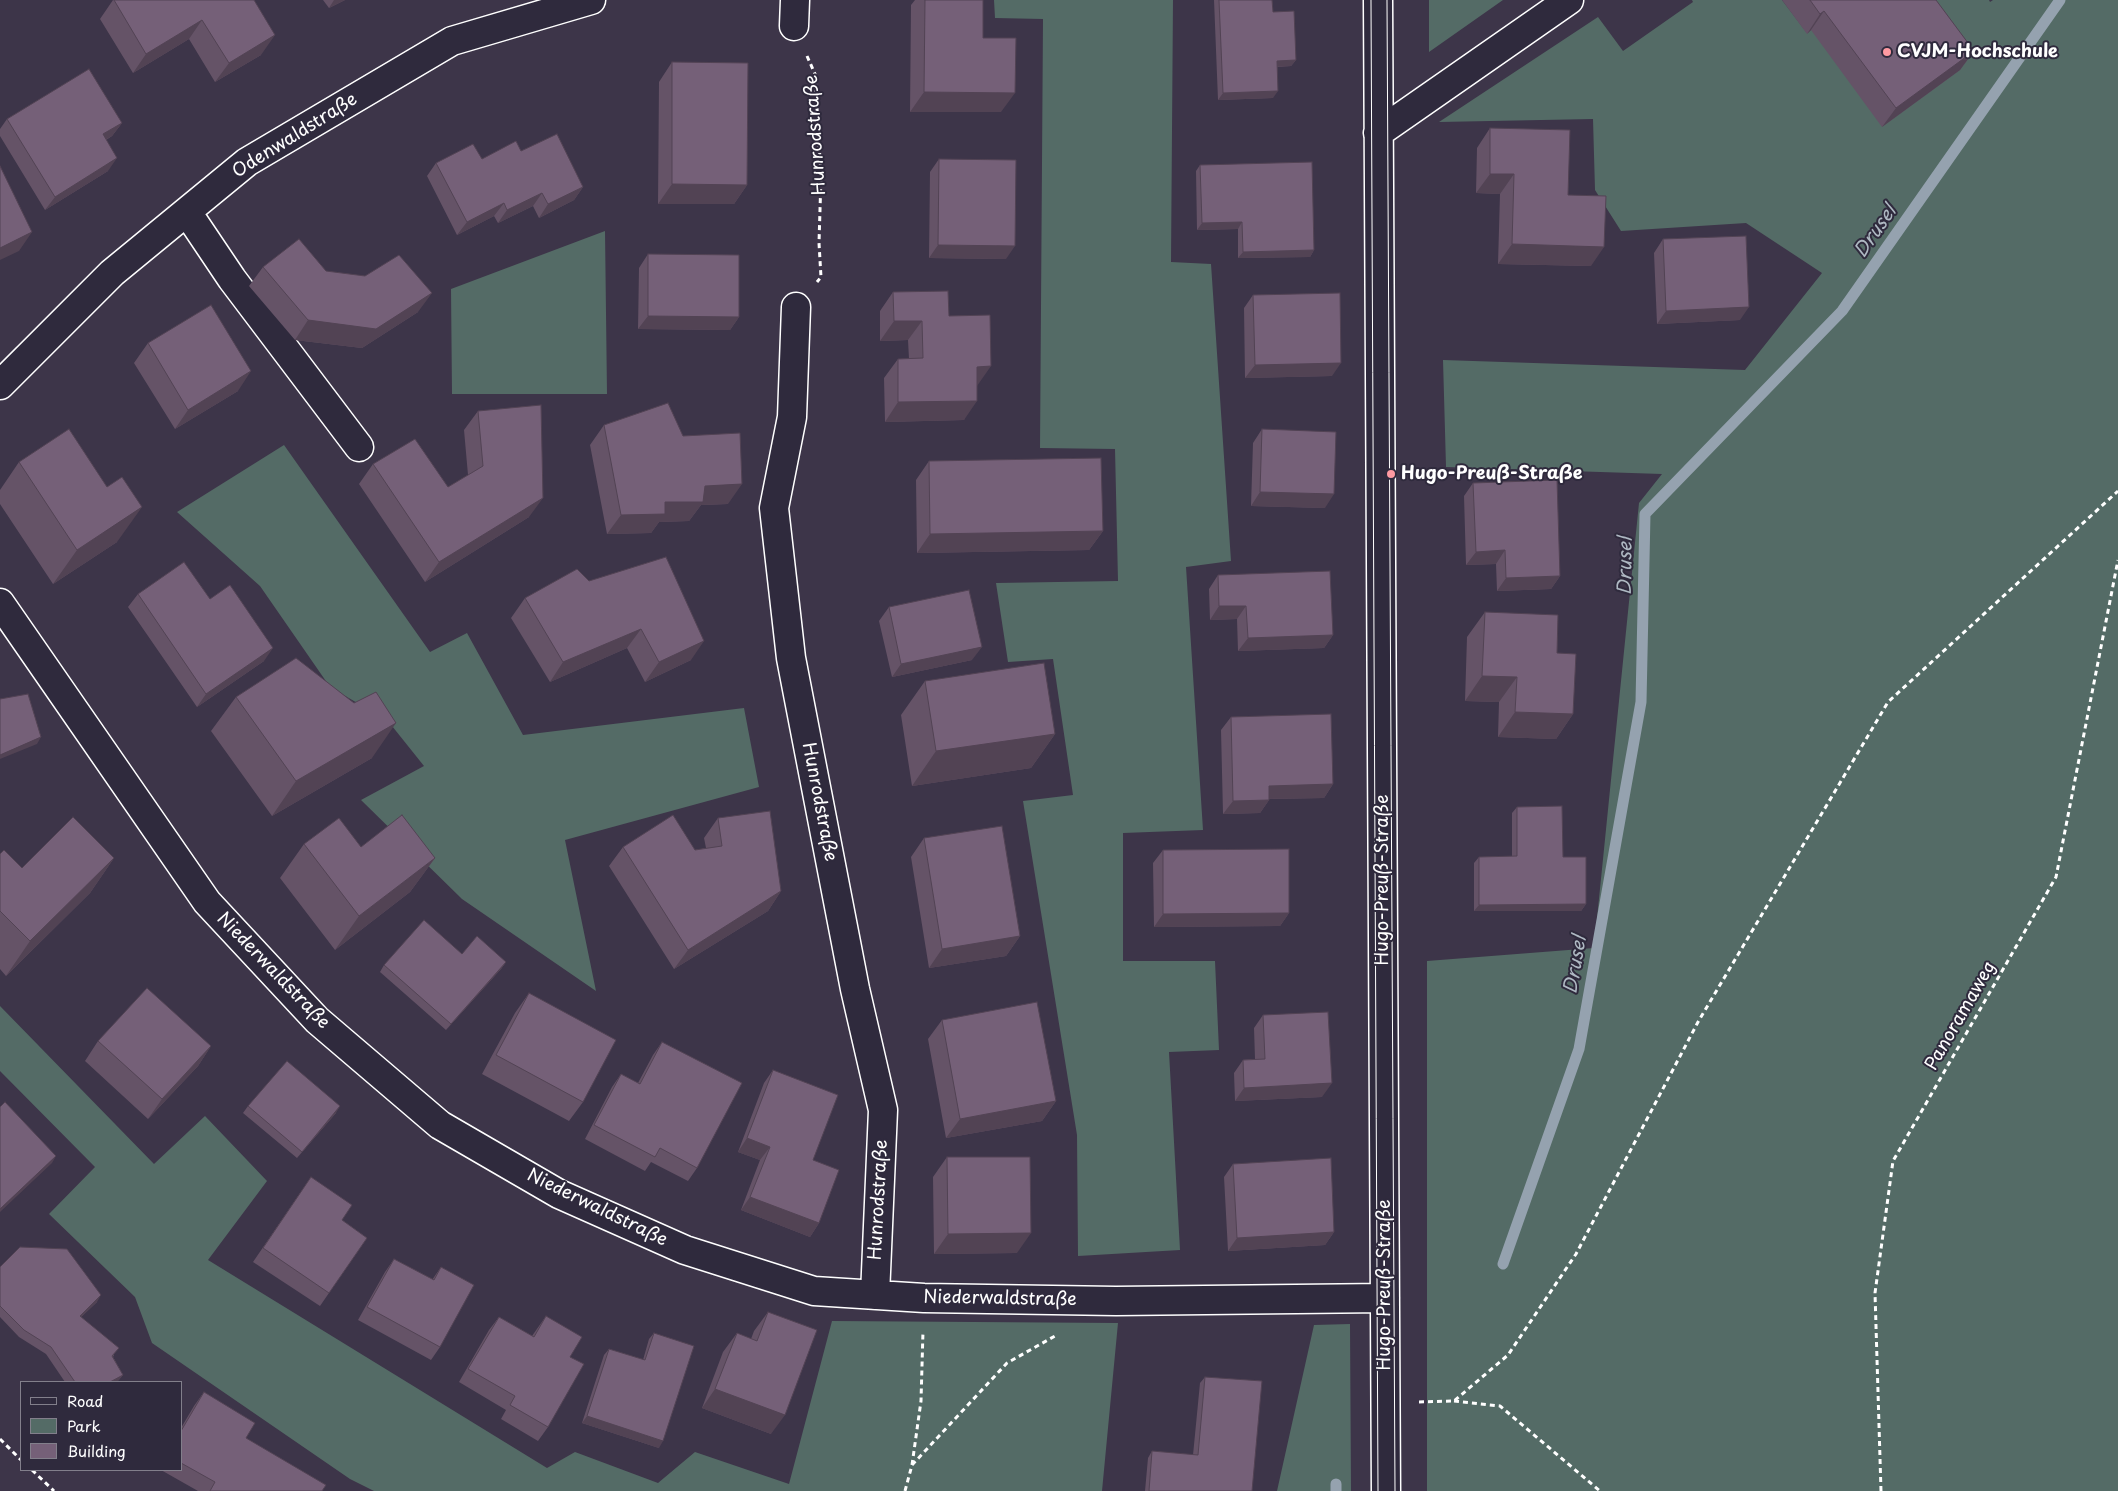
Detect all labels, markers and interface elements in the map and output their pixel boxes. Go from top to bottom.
place label: CVJM-Hochschule [1897,41,2058,63]
marker: CVJM-Hochschule [1881,46,1893,58]
street label: Hunrodstraße [801,74,831,196]
street label: Odenwaldstraße [229,89,361,183]
water label: Drusel [1850,202,1902,262]
place label: Hugo-Preuß-Straße [1401,463,1583,485]
marker: Hugo-Preuß-Straße [1385,468,1397,480]
water label: Drusel [1614,537,1638,595]
street label: Hunrodstraße [797,741,841,863]
street label: Hugo-Preuß-Straße [1372,795,1394,965]
street label: Niederwaldstraße [212,908,334,1034]
water label: Drusel [1560,934,1592,996]
street label: Panoramaweg [1921,958,2001,1074]
street label: Hunrodstraße [865,1139,893,1261]
street label: Niederwaldstraße [523,1165,671,1251]
street label: Hugo-Preuß-Straße [1374,1200,1396,1370]
street label: Niederwaldstraße [923,1287,1077,1311]
legend [20,1381,182,1471]
text: Road [67,1389,103,1412]
text: Park [67,1414,101,1437]
text: Building [67,1439,126,1462]

